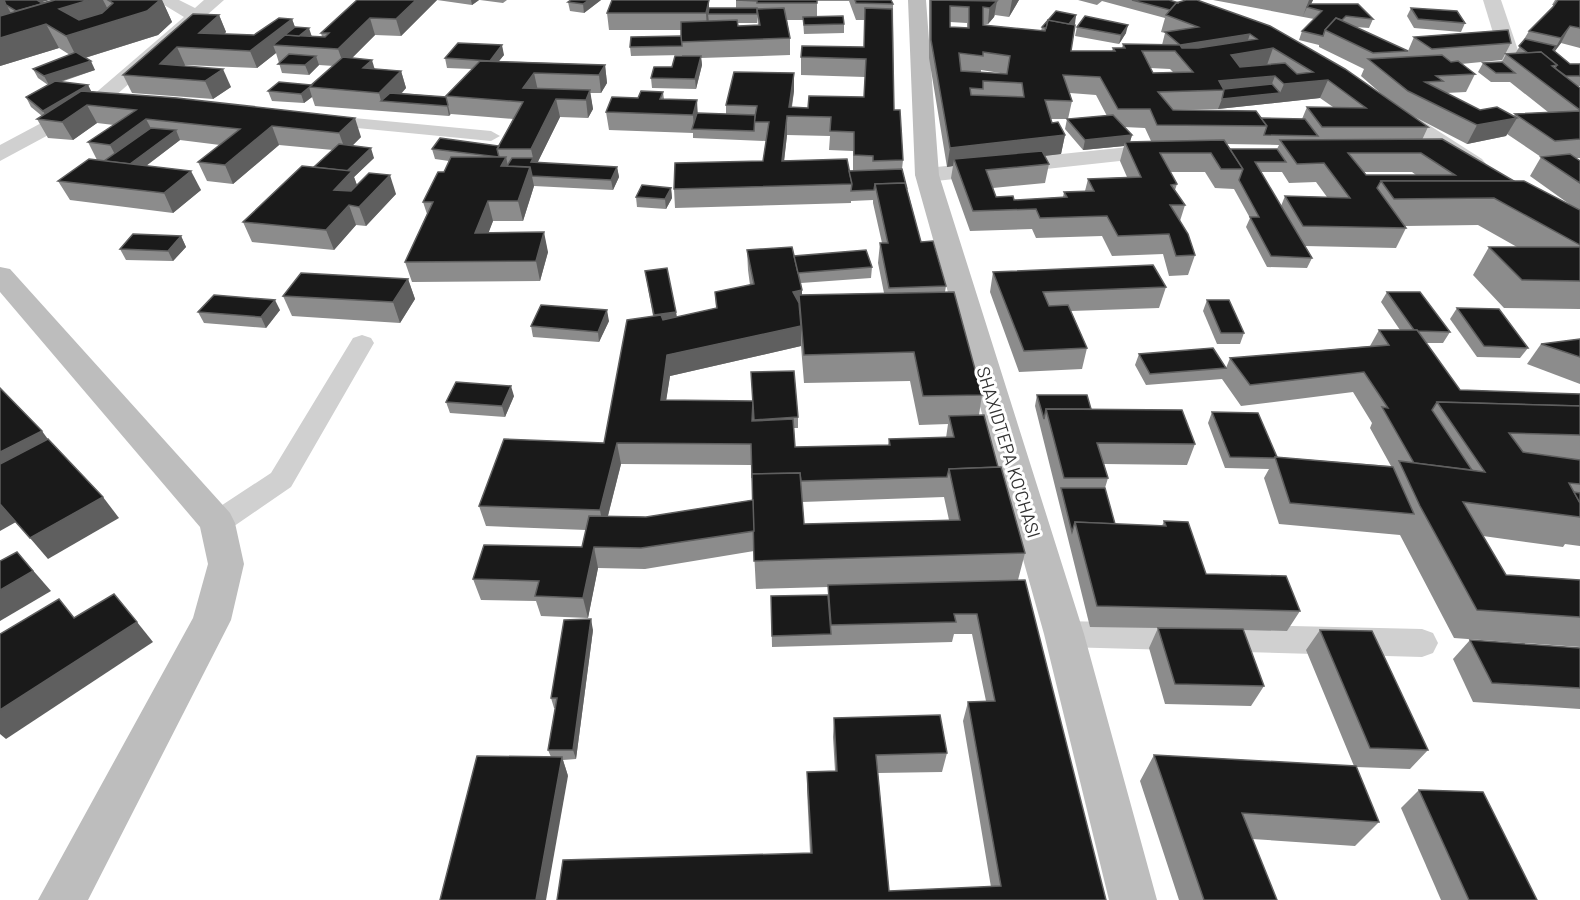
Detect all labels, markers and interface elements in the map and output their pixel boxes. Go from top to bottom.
street label: SHAXIDTEPA KO'CHASI [972,364,1046,540]

